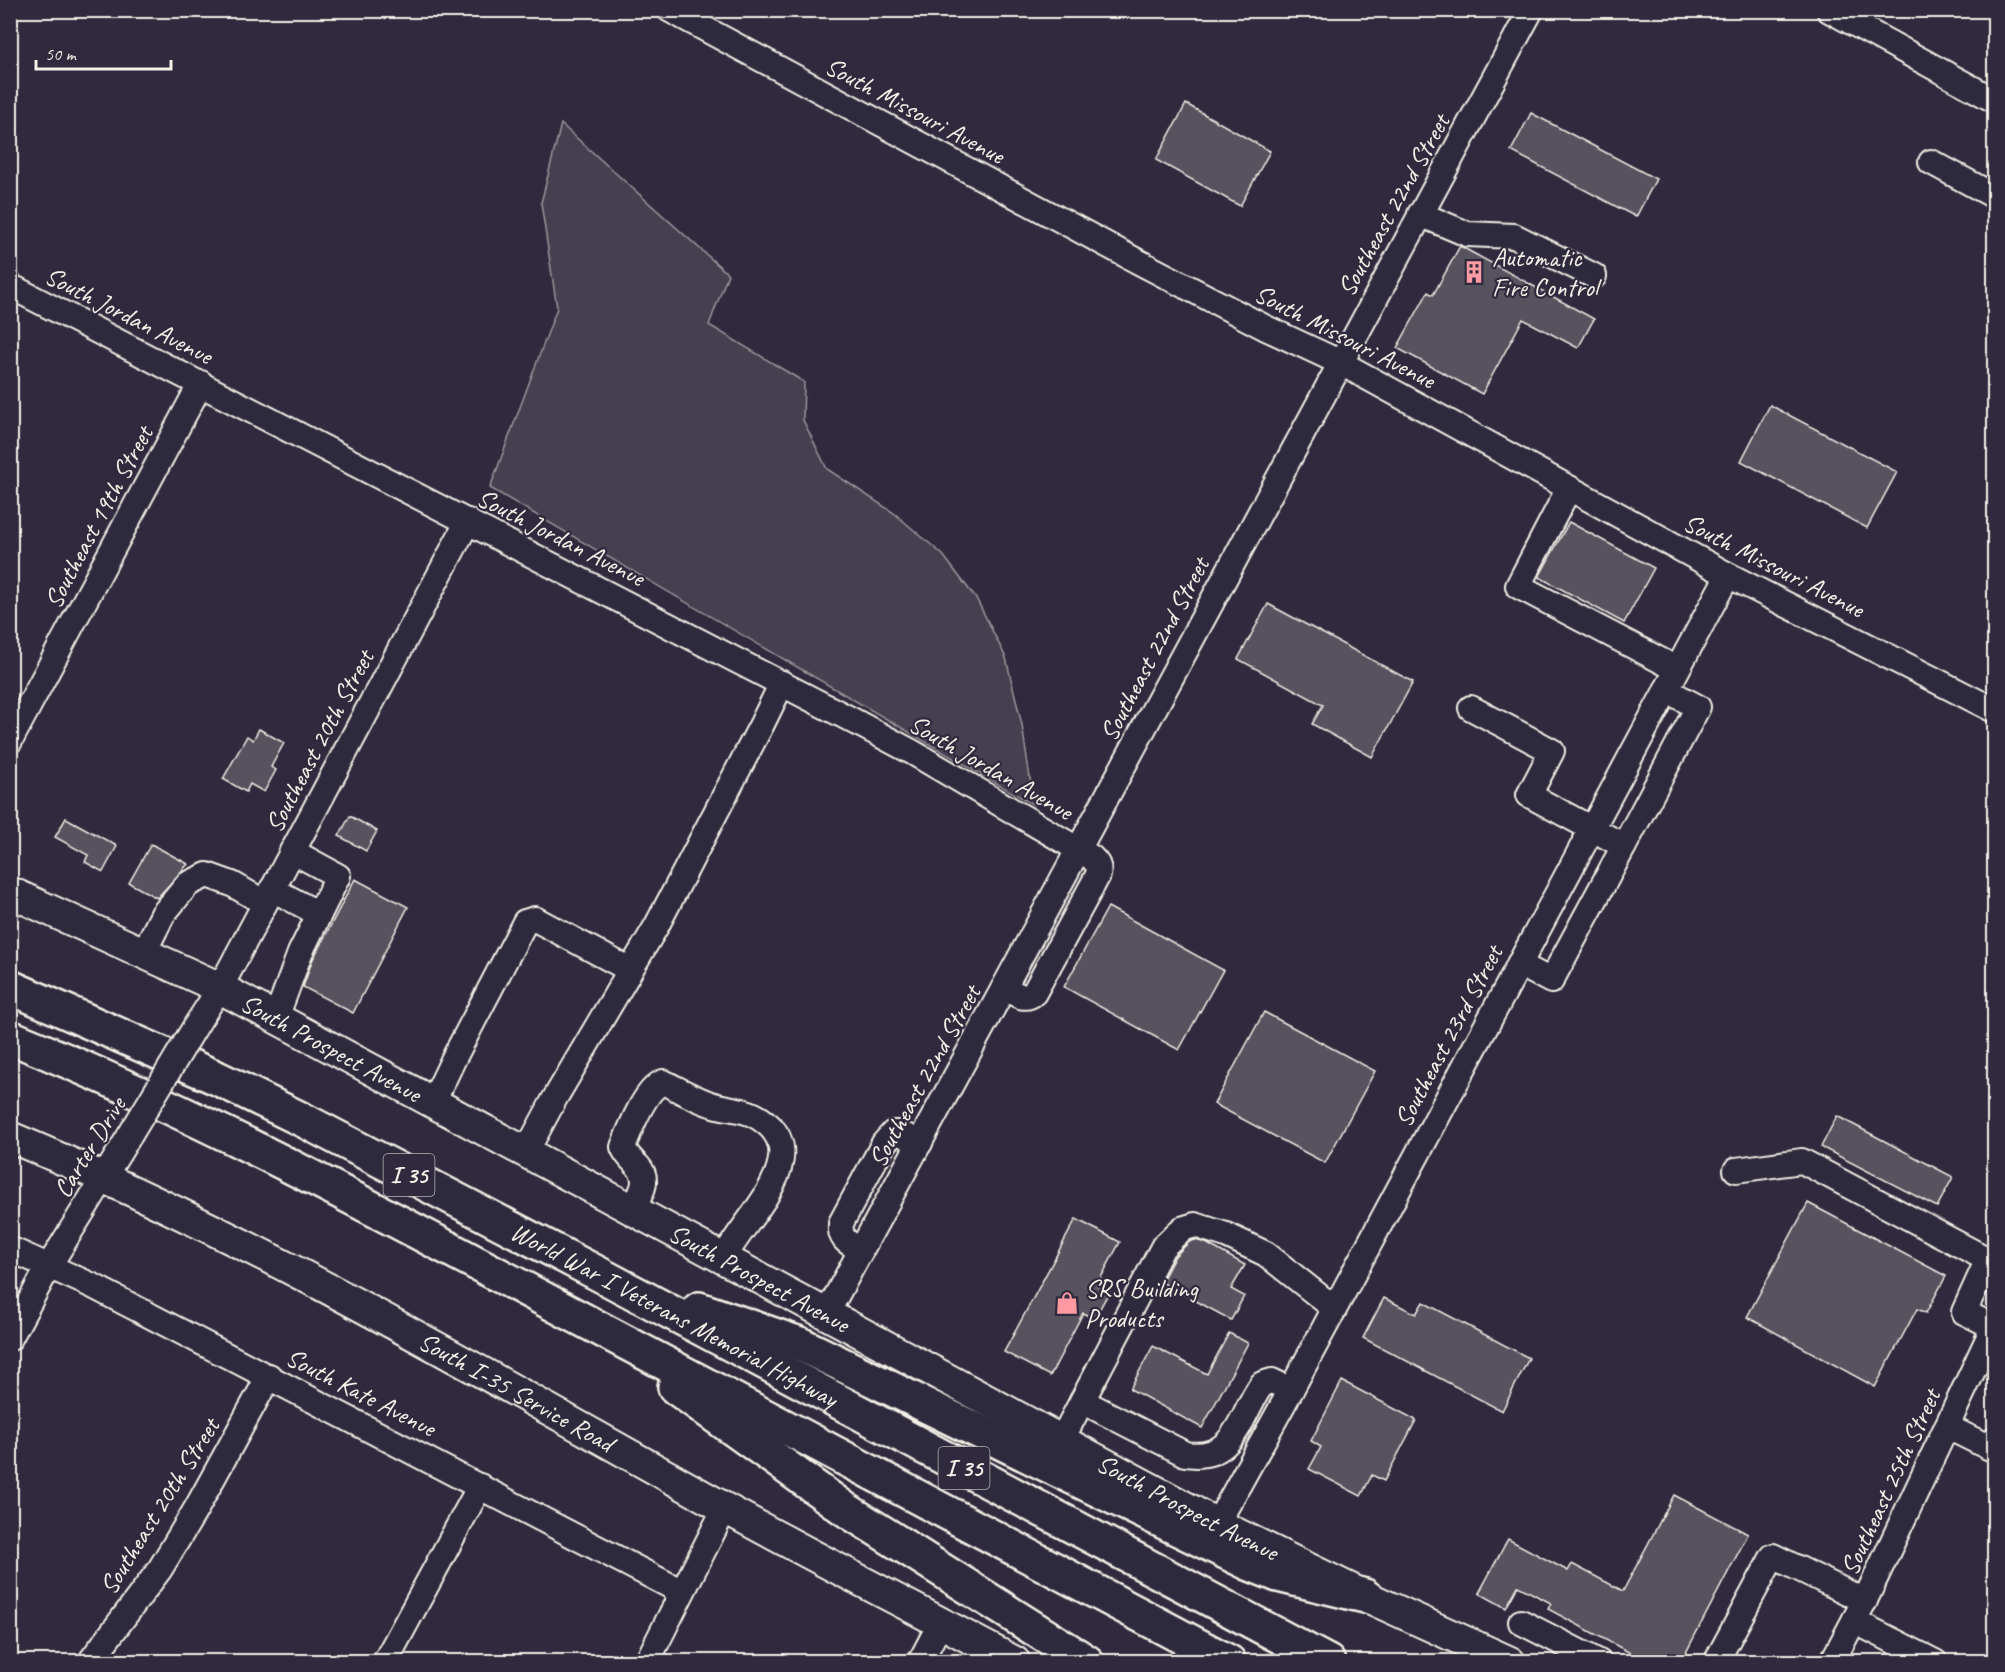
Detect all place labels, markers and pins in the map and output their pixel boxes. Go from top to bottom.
place label: Automatic Fire Control [1492,241,1603,304]
building icon: Automatic Fire Control [1461,259,1487,285]
place label: SRS Building Products [1085,1272,1199,1335]
shop icon: SRS Building Products [1054,1290,1080,1316]

